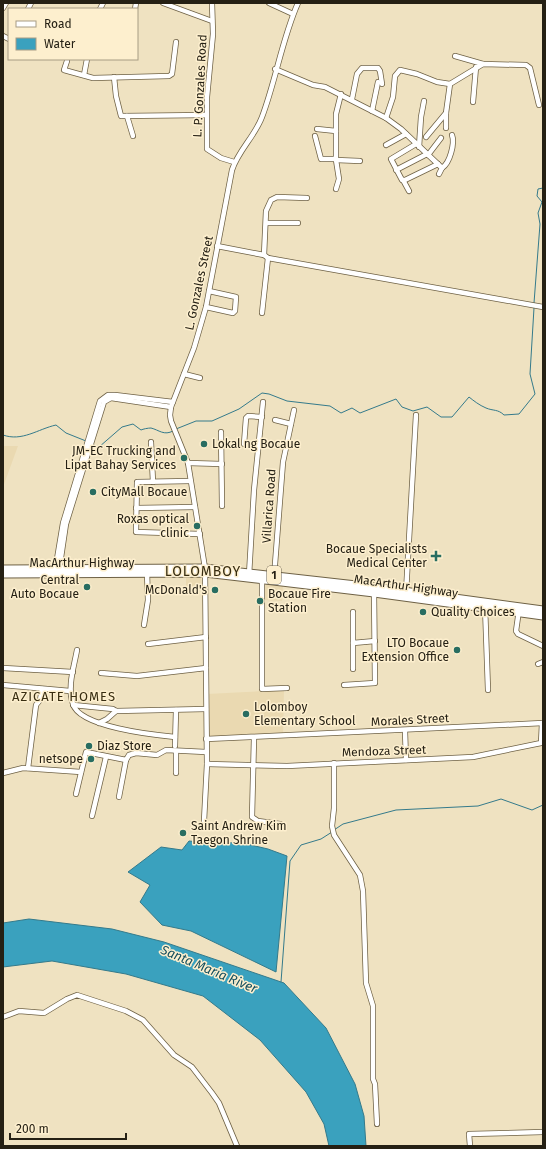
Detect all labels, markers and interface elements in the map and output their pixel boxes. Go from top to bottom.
legend [8,8,138,60]
text: Road [44,17,72,31]
street label: L. P. Gonzales Road [190,34,210,138]
text: Water [44,37,76,51]
street label: L. Gonzales Street [182,234,216,332]
place label: Lokal ng Bocaue [212,437,300,451]
marker: Lokal ng Bocaue [199,439,209,449]
place label: JM-EC Trucking and Lipat Bahay Services [65,444,176,472]
marker: JM-EC Trucking and Lipat Bahay Services [179,453,189,463]
street label: Villarica Road [259,468,279,544]
place label: CityMall Bocaue [101,485,187,499]
marker: CityMall Bocaue [88,487,98,497]
place label: Roxas optical clinic [117,512,189,540]
marker: Roxas optical clinic [192,521,202,531]
place label: Bocaue Specialists Medical Center [326,542,427,570]
marker: Bocaue Specialists Medical Center [430,550,442,562]
street label: MacArthur Highway [30,556,134,570]
district label: LOLOMBOY [165,563,241,580]
road number: 1 [267,566,281,584]
street label: MacArthur Highway [353,572,459,600]
place label: Central Auto Bocaue [11,573,79,601]
marker: Central Auto Bocaue [82,582,92,592]
place label: McDonald's [145,583,207,597]
marker: McDonald's [210,585,220,595]
place label: Bocaue Fire Station [268,587,331,615]
marker: Bocaue Fire Station [255,596,265,606]
place label: Quality Choices [431,605,515,619]
marker: Quality Choices [418,607,428,617]
place label: LTO Bocaue Extension Office [362,636,449,664]
marker: LTO Bocaue Extension Office [452,645,462,655]
district label: AZICATE HOMES [12,689,116,704]
place label: Lolomboy Elementary School [254,700,356,728]
marker: Lolomboy Elementary School [241,709,251,719]
street label: Morales Street [371,711,450,729]
place label: Diaz Store [97,739,152,753]
marker: Diaz Store [84,741,94,751]
street label: Mendoza Street [342,743,427,759]
place label: netsope [39,752,83,766]
marker: netsope [86,754,96,764]
place label: Saint Andrew Kim Taegon Shrine [191,819,286,847]
marker: Saint Andrew Kim Taegon Shrine [178,828,188,838]
water label: Santa Maria River [158,942,260,996]
scale bar [10,1115,126,1141]
text: 200 m [16,1122,49,1136]

